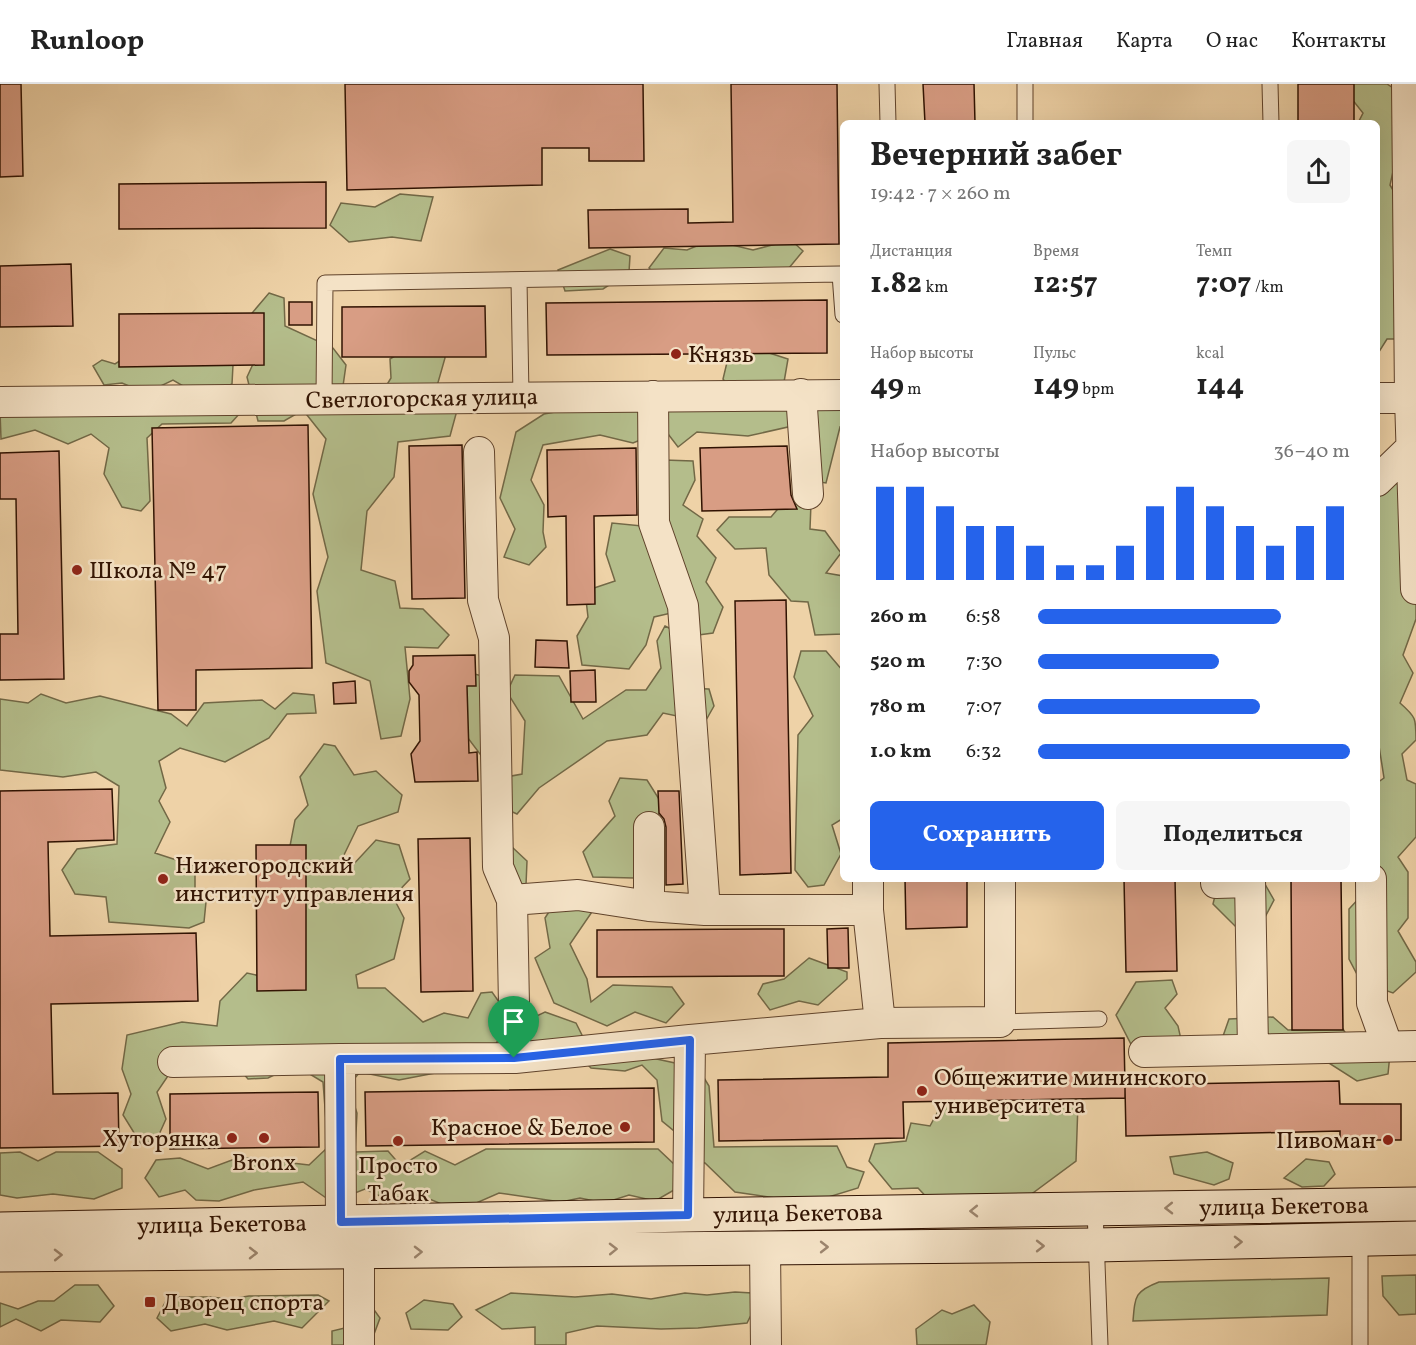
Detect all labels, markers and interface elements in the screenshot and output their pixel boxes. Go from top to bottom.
text: Runloop [30,22,144,61]
text: Главная [1006,27,1083,56]
text: Карта [1116,27,1173,56]
text: О нас [1206,27,1258,56]
text: Контакты [1291,27,1386,56]
text: Вечерний забег [870,134,1122,180]
button: share [1287,140,1350,203]
text: 19:42 · 7 × 260 m [870,180,1011,208]
text: Дистанция [870,241,952,263]
text: Время [1033,241,1079,263]
text: Темп [1196,241,1232,263]
text: 1.82 [870,263,922,305]
text: 12:57 [1033,263,1098,305]
text: 7:07 [1196,263,1252,305]
text: km [922,277,948,299]
text: /km [1252,277,1284,299]
place label: Князь [688,339,754,373]
text: Набор высоты [870,343,974,365]
text: Пульс [1033,343,1076,365]
text: kcal [1196,343,1224,365]
marker: Князь [669,347,683,361]
text: 49 [870,365,904,407]
text: 149 [1033,365,1079,407]
text: 144 [1196,365,1244,407]
text: m [904,379,921,401]
text: bpm [1079,379,1114,401]
street label: Светлогорская улица [305,381,539,419]
text: Набор высоты [870,438,1000,466]
text: 36–40 m [1273,438,1350,466]
place label: Школа № 47 [89,555,227,589]
marker: Школа № 47 [70,563,84,577]
text: 260 m [870,603,927,631]
text: 6:58 [966,603,1001,631]
text: 520 m [870,648,926,676]
text: 7:30 [966,648,1002,676]
text: 780 m [870,693,926,721]
text: 7:07 [966,693,1002,721]
text: 1.0 km [870,738,932,766]
text: 6:32 [966,738,1002,766]
button: Сохранить [870,801,1104,870]
button: Поделиться [1116,801,1350,870]
place label: Нижегородский институт управления [175,850,414,912]
marker: Нижегородский институт управления [156,872,170,886]
pin [488,996,539,1058]
icon: arrive [497,1005,530,1038]
place label: Общежитие мининского университета [934,1062,1207,1124]
marker: Общежитие мининского университета [915,1084,929,1098]
place label: Красное & Белое [431,1112,613,1146]
marker: Красное & Белое [618,1120,632,1134]
place label: Хуторянка [102,1123,220,1157]
place label: Пивоман [1276,1125,1376,1159]
marker: Хуторянка [225,1131,239,1145]
marker: Bronx [257,1131,271,1145]
marker: Пивоман [1381,1133,1395,1147]
marker: Просто Табак [391,1134,405,1148]
place label: Bronx [232,1147,296,1181]
place label: Просто Табак [358,1150,438,1212]
street label: улица Бекетова [1199,1190,1370,1226]
street label: улица Бекетова [713,1197,884,1233]
one-way arrow [1164,1202,1173,1214]
one-way arrow [969,1204,978,1217]
street label: улица Бекетова [137,1208,308,1244]
one-way arrow [1233,1236,1242,1248]
one-way arrow [1035,1240,1044,1252]
one-way arrow [819,1241,828,1253]
one-way arrow [608,1243,617,1256]
one-way arrow [413,1246,422,1258]
one-way arrow [249,1247,258,1259]
one-way arrow [54,1249,63,1261]
place label: Дворец спорта [162,1287,324,1321]
marker: Дворец спорта [143,1295,157,1309]

